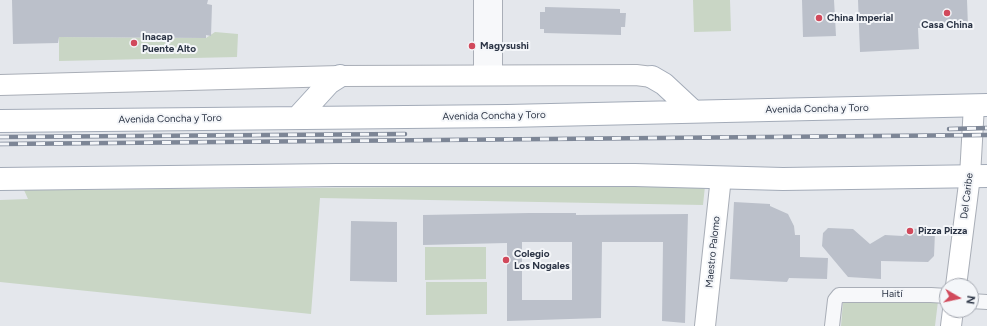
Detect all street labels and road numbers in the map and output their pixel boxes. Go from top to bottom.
street label: Avenida Concha y Toro [765,102,869,116]
street label: Avenida Concha y Toro [442,109,546,123]
street label: Avenida Concha y Toro [118,112,222,126]
street label: Del Caribe [958,172,976,220]
street label: Maestro Palomo [703,215,723,289]
street label: Haití [881,288,903,300]

